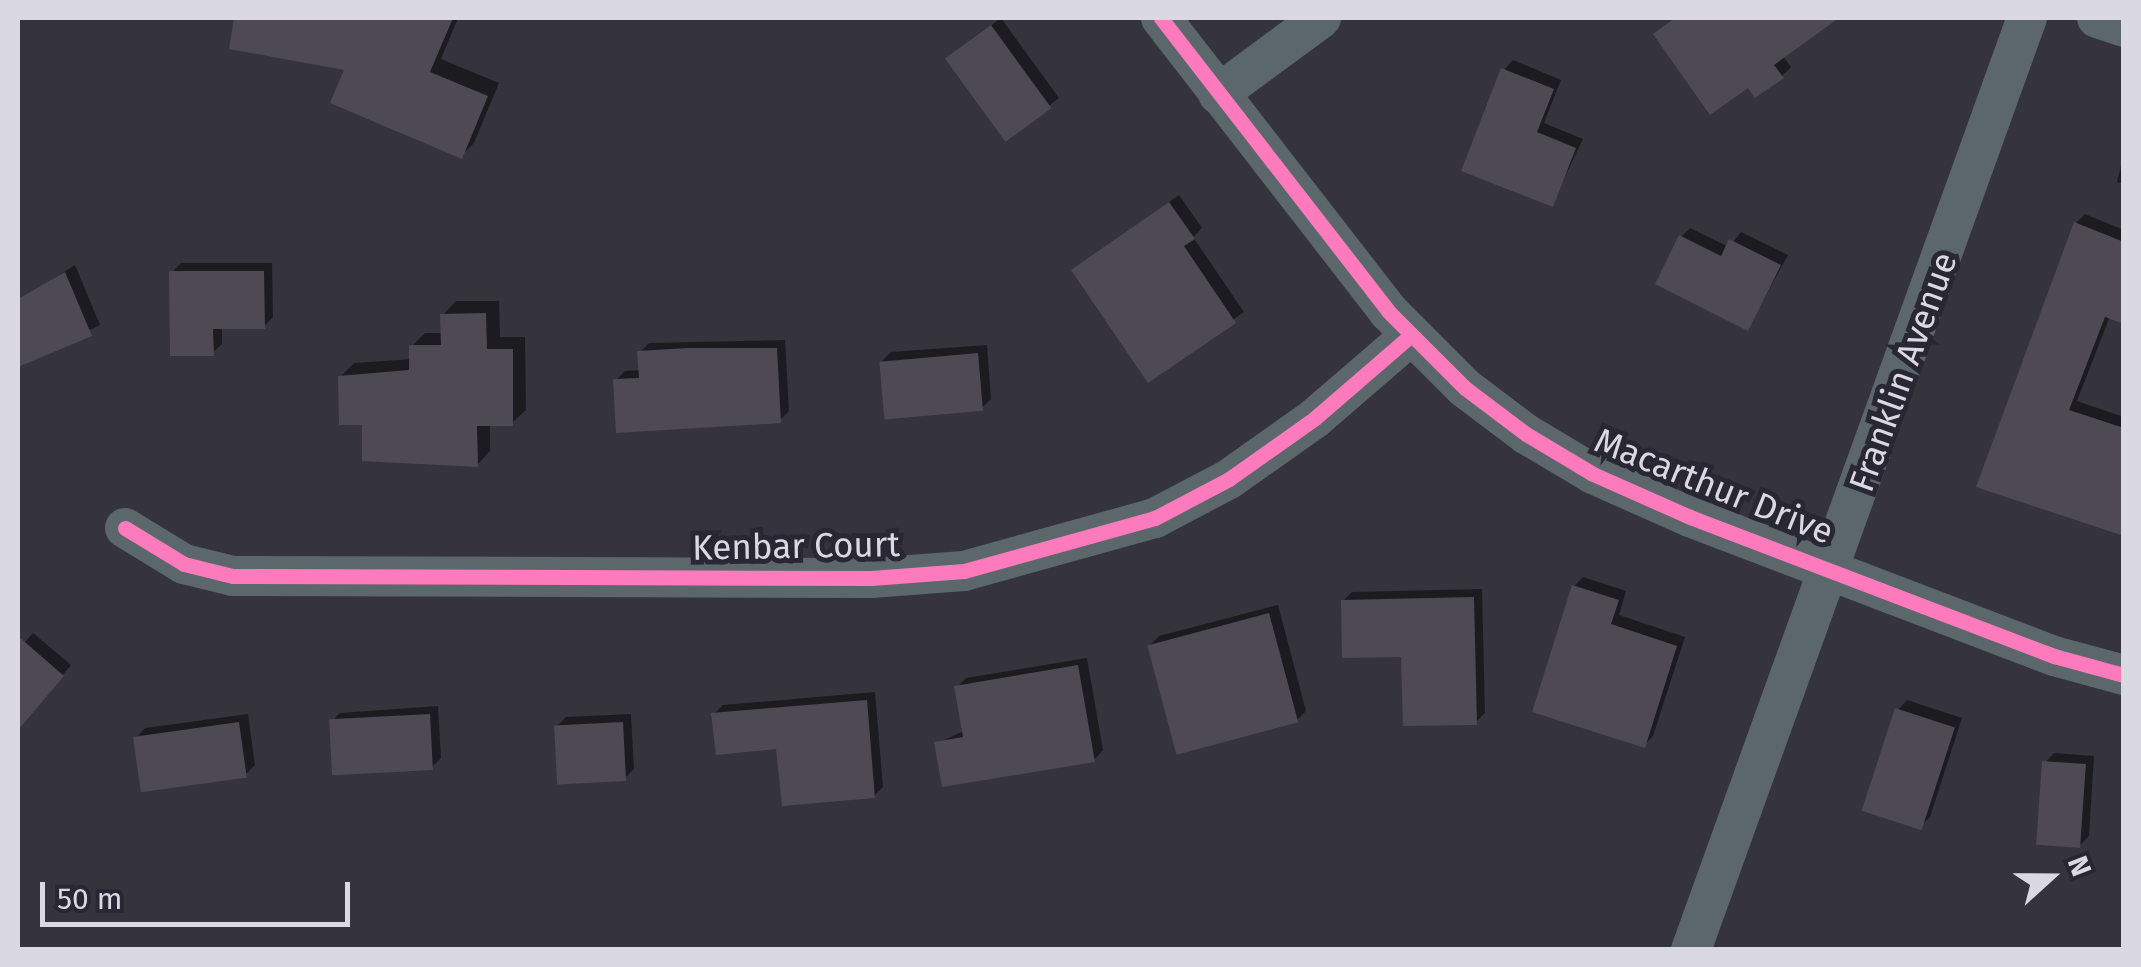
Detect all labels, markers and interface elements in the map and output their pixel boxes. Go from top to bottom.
street label: Franklin Avenue [1840,247,1966,497]
street label: Macarthur Drive [1589,419,1839,553]
street label: Kenbar Court [692,523,900,569]
north arrow [2001,827,2101,927]
text: N [2061,851,2098,881]
scale bar [45,862,355,924]
text: 50 m [57,881,122,917]

